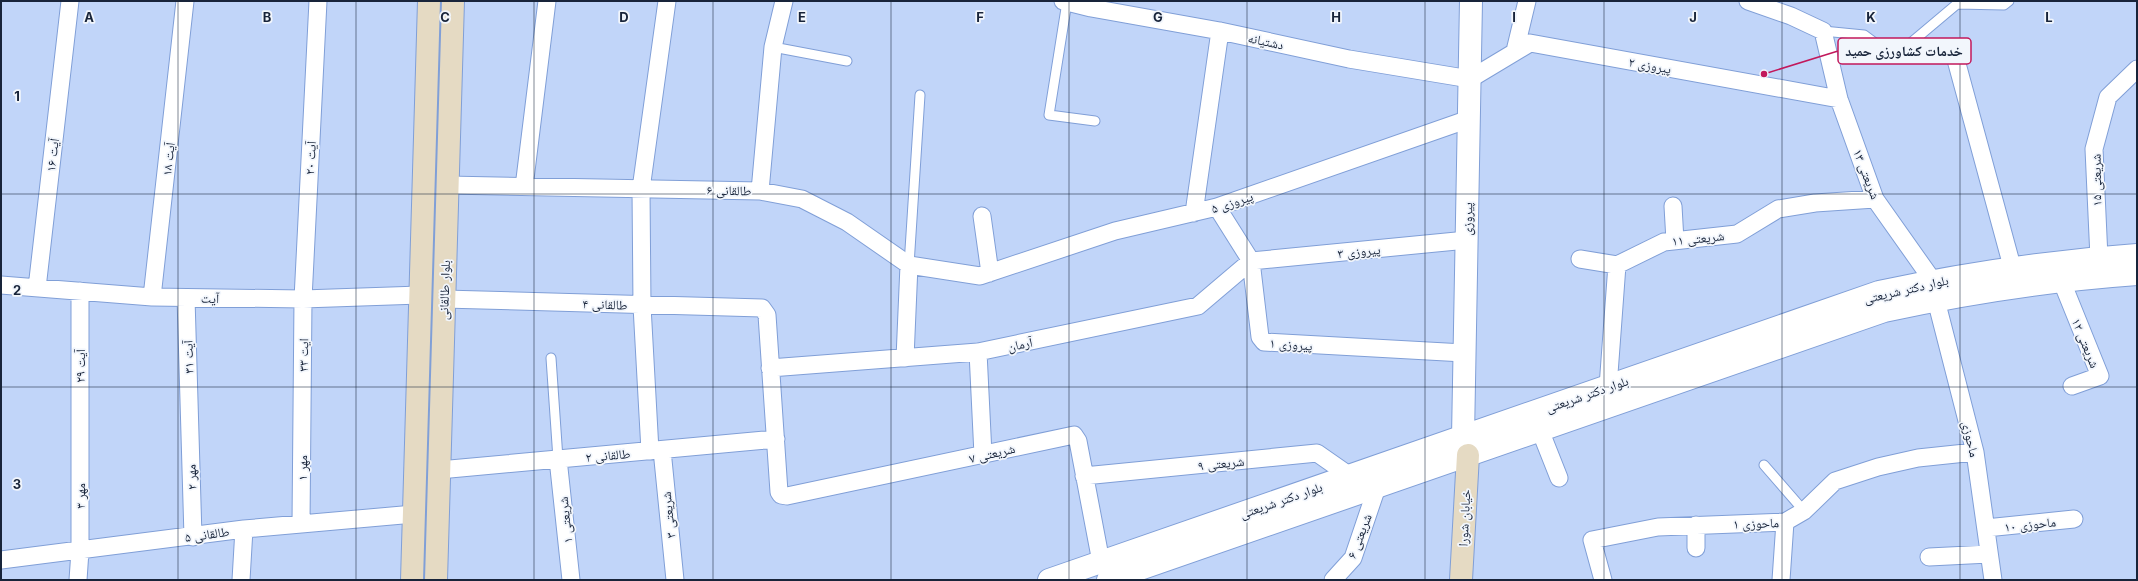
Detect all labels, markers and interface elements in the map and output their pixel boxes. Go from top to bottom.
text: A [84,9,94,25]
text: B [263,9,272,25]
text: C [440,9,450,25]
text: D [619,9,629,25]
text: E [798,9,806,25]
text: F [976,9,984,25]
text: G [1153,9,1163,25]
text: H [1331,9,1341,25]
text: I [1512,9,1516,25]
text: J [1689,9,1697,25]
text: K [1866,9,1876,25]
text: L [2045,9,2053,25]
street label: دشتیانه [1247,29,1285,53]
callout: خدمات کشاورزی حمید [1838,38,1971,64]
text: خدمات کشاورزی حمید [1845,42,1963,60]
street label: پیروزی ۲ [1627,53,1673,78]
text: 1 [14,88,20,104]
street label: آیت ۱۶ [42,137,62,173]
street label: آیت ۲۰ [301,140,319,175]
street label: آیت ۱۸ [158,141,178,177]
street label: شریعتی ۱۳ [1849,147,1884,202]
street label: شریعتی ۱۵ [2088,154,2105,206]
street label: طالقانی ۶ [706,182,752,199]
street label: پیروزی ۵ [1209,188,1255,217]
street label: پیروزی [1459,202,1476,236]
street label: شریعتی ۱۱ [1671,227,1725,250]
street label: پیروزی ۳ [1337,241,1382,262]
street label: بلوار طالقانی [435,260,454,320]
street label: بلوار دکتر شریعتی [1862,272,1950,307]
text: 2 [13,282,21,298]
street label: آیت [201,290,220,306]
street label: طالقانی ۴ [582,295,628,314]
street label: شریعتی ۱۲ [2068,316,2103,371]
street label: آرمان [1006,333,1035,355]
street label: پیروزی ۱ [1269,335,1313,355]
street label: ایت ۳۳ [295,338,312,372]
street label: آیت ۳۱ [179,339,197,374]
street label: آیت ۲۹ [72,349,88,383]
street label: بلوار دکتر شریعتی [1544,372,1631,417]
street label: ماحوزی [1958,419,1983,459]
street label: شریعتی ۷ [967,440,1017,467]
street label: طالقانی ۲ [585,445,631,466]
street label: شریعتی ۹ [1197,453,1245,474]
street label: مهر ۱ [294,455,311,481]
street label: مهر ۲ [183,464,200,490]
text: 3 [13,476,21,492]
street label: بلوار دکتر شریعتی [1238,478,1325,523]
street label: مهر ۳ [72,483,89,509]
street label: خیابان شورا [1455,489,1474,547]
street label: شریعتی ۳ [658,491,679,539]
street label: شریعتی ۱ [555,496,576,544]
street label: شریعتی ۶ [1343,511,1376,561]
street label: ماحوزی ۱۰ [2003,513,2057,536]
street label: ماحوزی ۱ [1733,514,1779,533]
street label: طالقانی ۵ [184,523,231,546]

